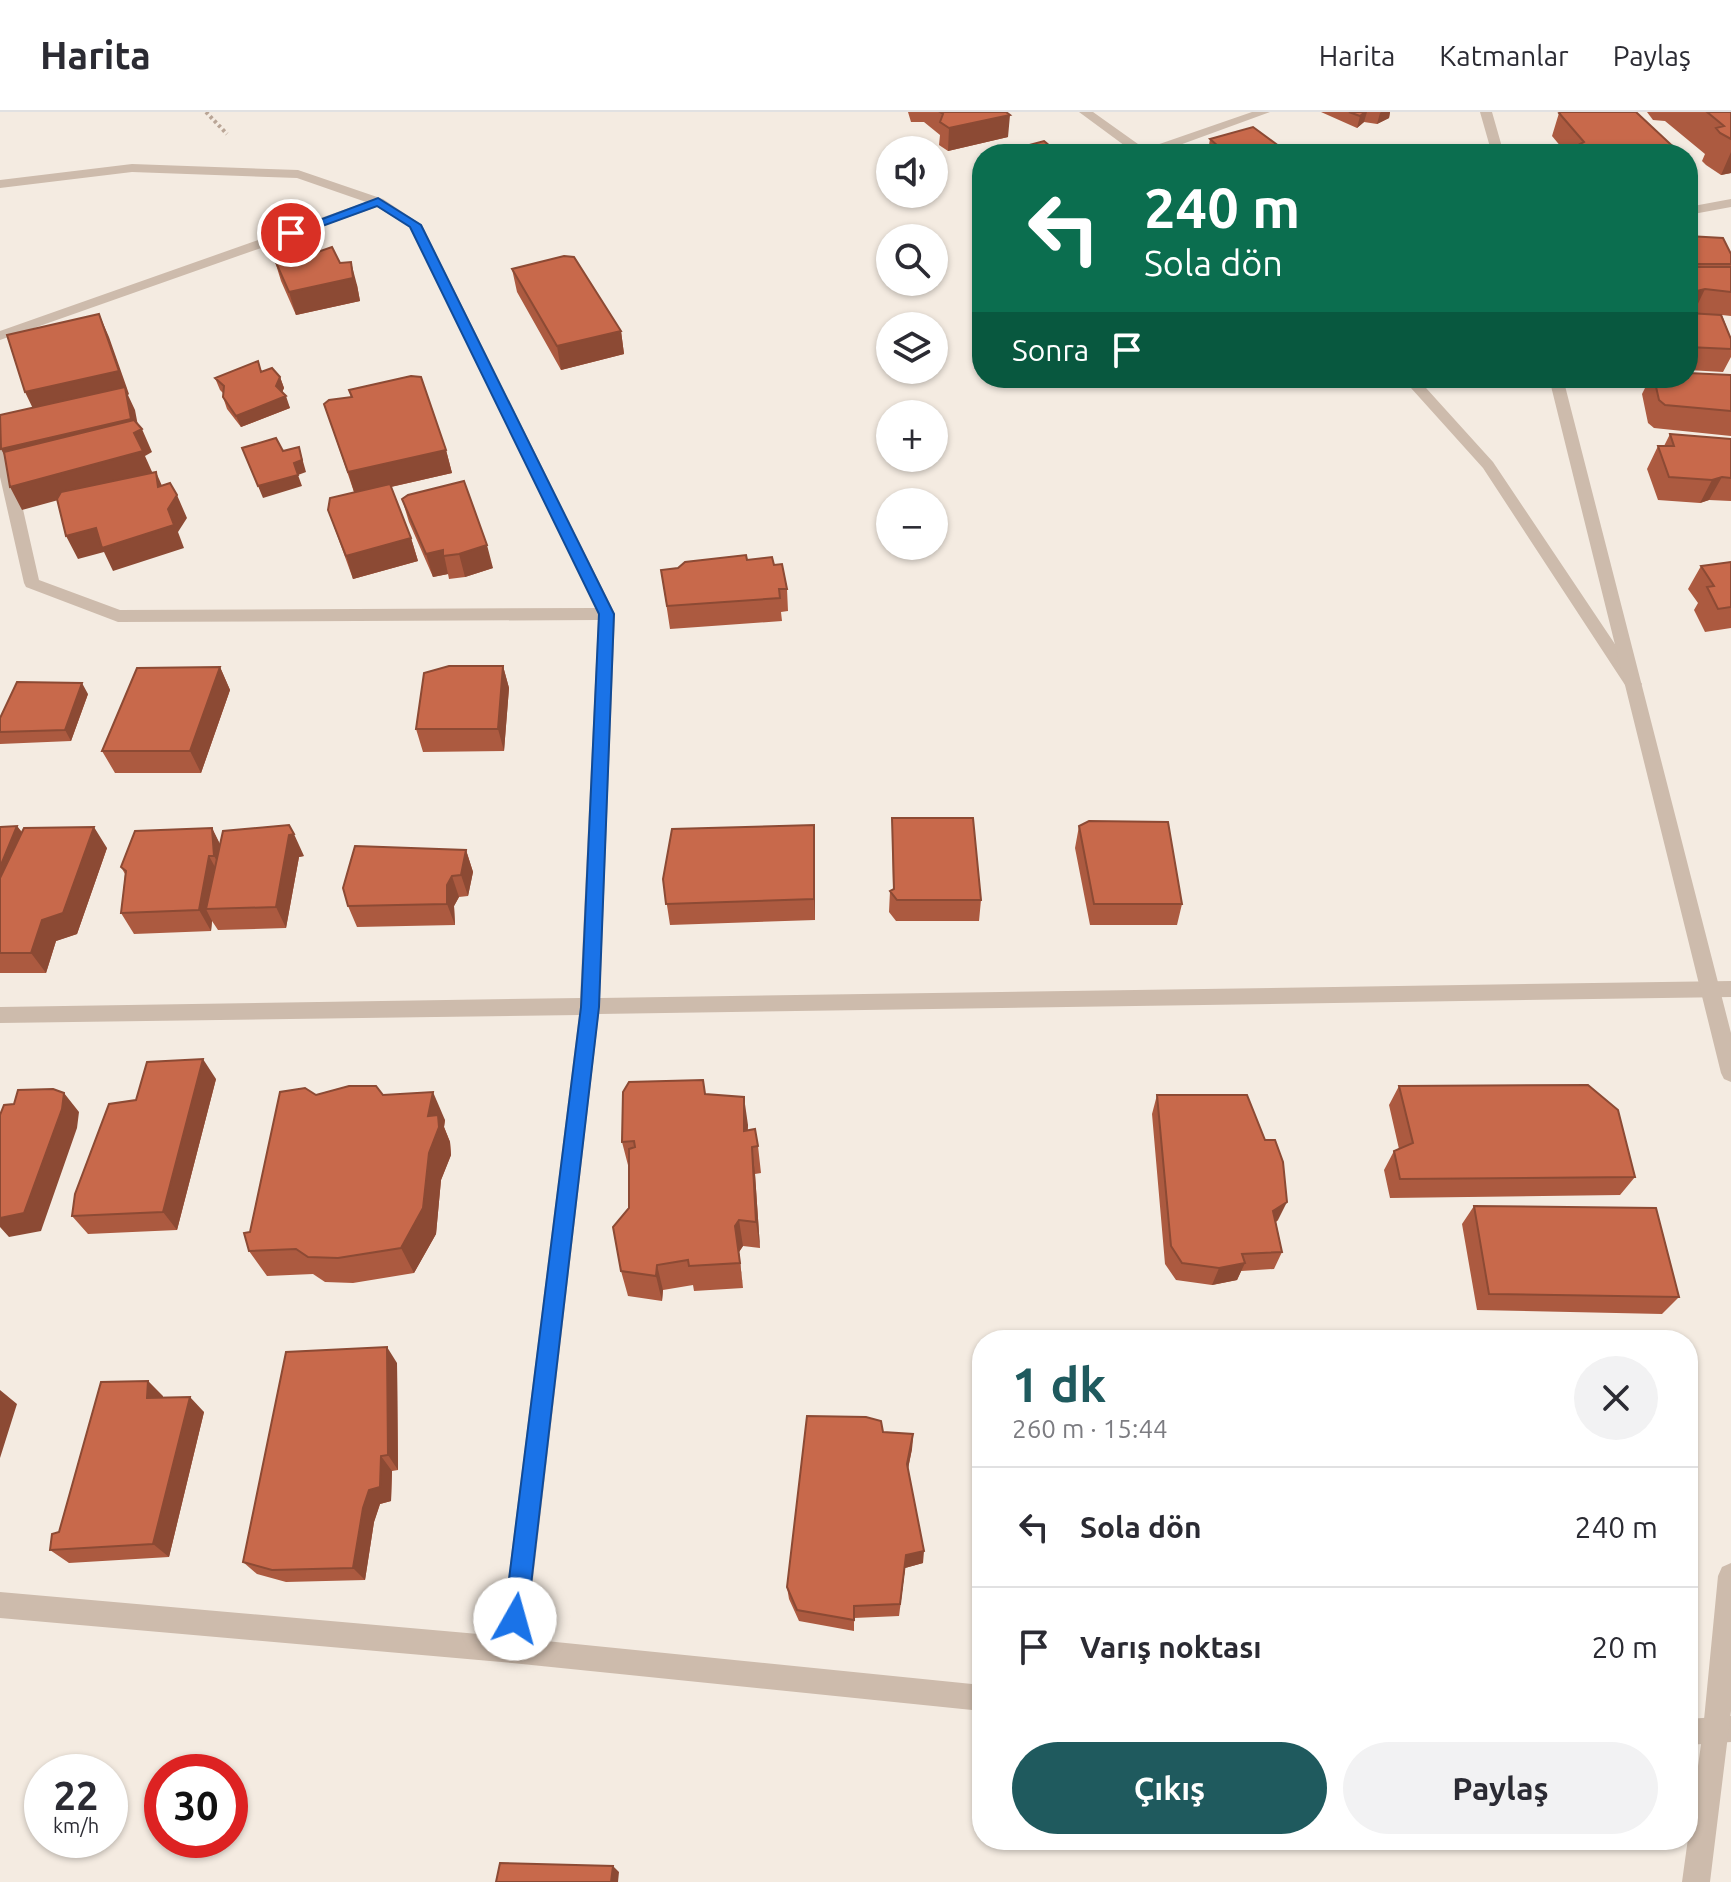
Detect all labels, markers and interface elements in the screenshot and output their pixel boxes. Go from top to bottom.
text: Harita [40,34,151,76]
text: Harita [1319,40,1395,71]
text: Katmanlar [1439,40,1569,71]
text: Paylaş [1613,40,1691,71]
map controls [876,136,948,560]
button: sound [876,136,948,208]
icon: left [1012,176,1116,280]
text: 240 m [1144,176,1300,239]
pin [257,199,325,267]
icon: arrive [269,211,313,255]
button: search [876,224,948,296]
text: Sola dön [1144,242,1283,283]
button: layers [876,312,948,384]
icon: arrive [1105,328,1149,372]
text: Sonra [1012,333,1089,367]
button: + [876,400,948,472]
button: − [876,488,948,560]
button: close [1574,1356,1658,1440]
text: 1 dk [1012,1357,1106,1411]
text: 260 m · 15:44 [1012,1414,1168,1443]
icon: left [1012,1505,1056,1549]
text: Sola dön [1080,1510,1202,1544]
text: 240 m [1574,1510,1658,1544]
position arrow [473,1577,557,1661]
icon: arrive [1012,1625,1056,1669]
text: Varış noktası [1080,1630,1262,1664]
text: 20 m [1591,1630,1658,1664]
button: Çıkış [1012,1742,1327,1834]
button: Paylaş [1343,1742,1658,1834]
speed limit sign: 30 [144,1754,248,1858]
text: 22 [53,1773,99,1818]
text: km/h [53,1814,99,1837]

